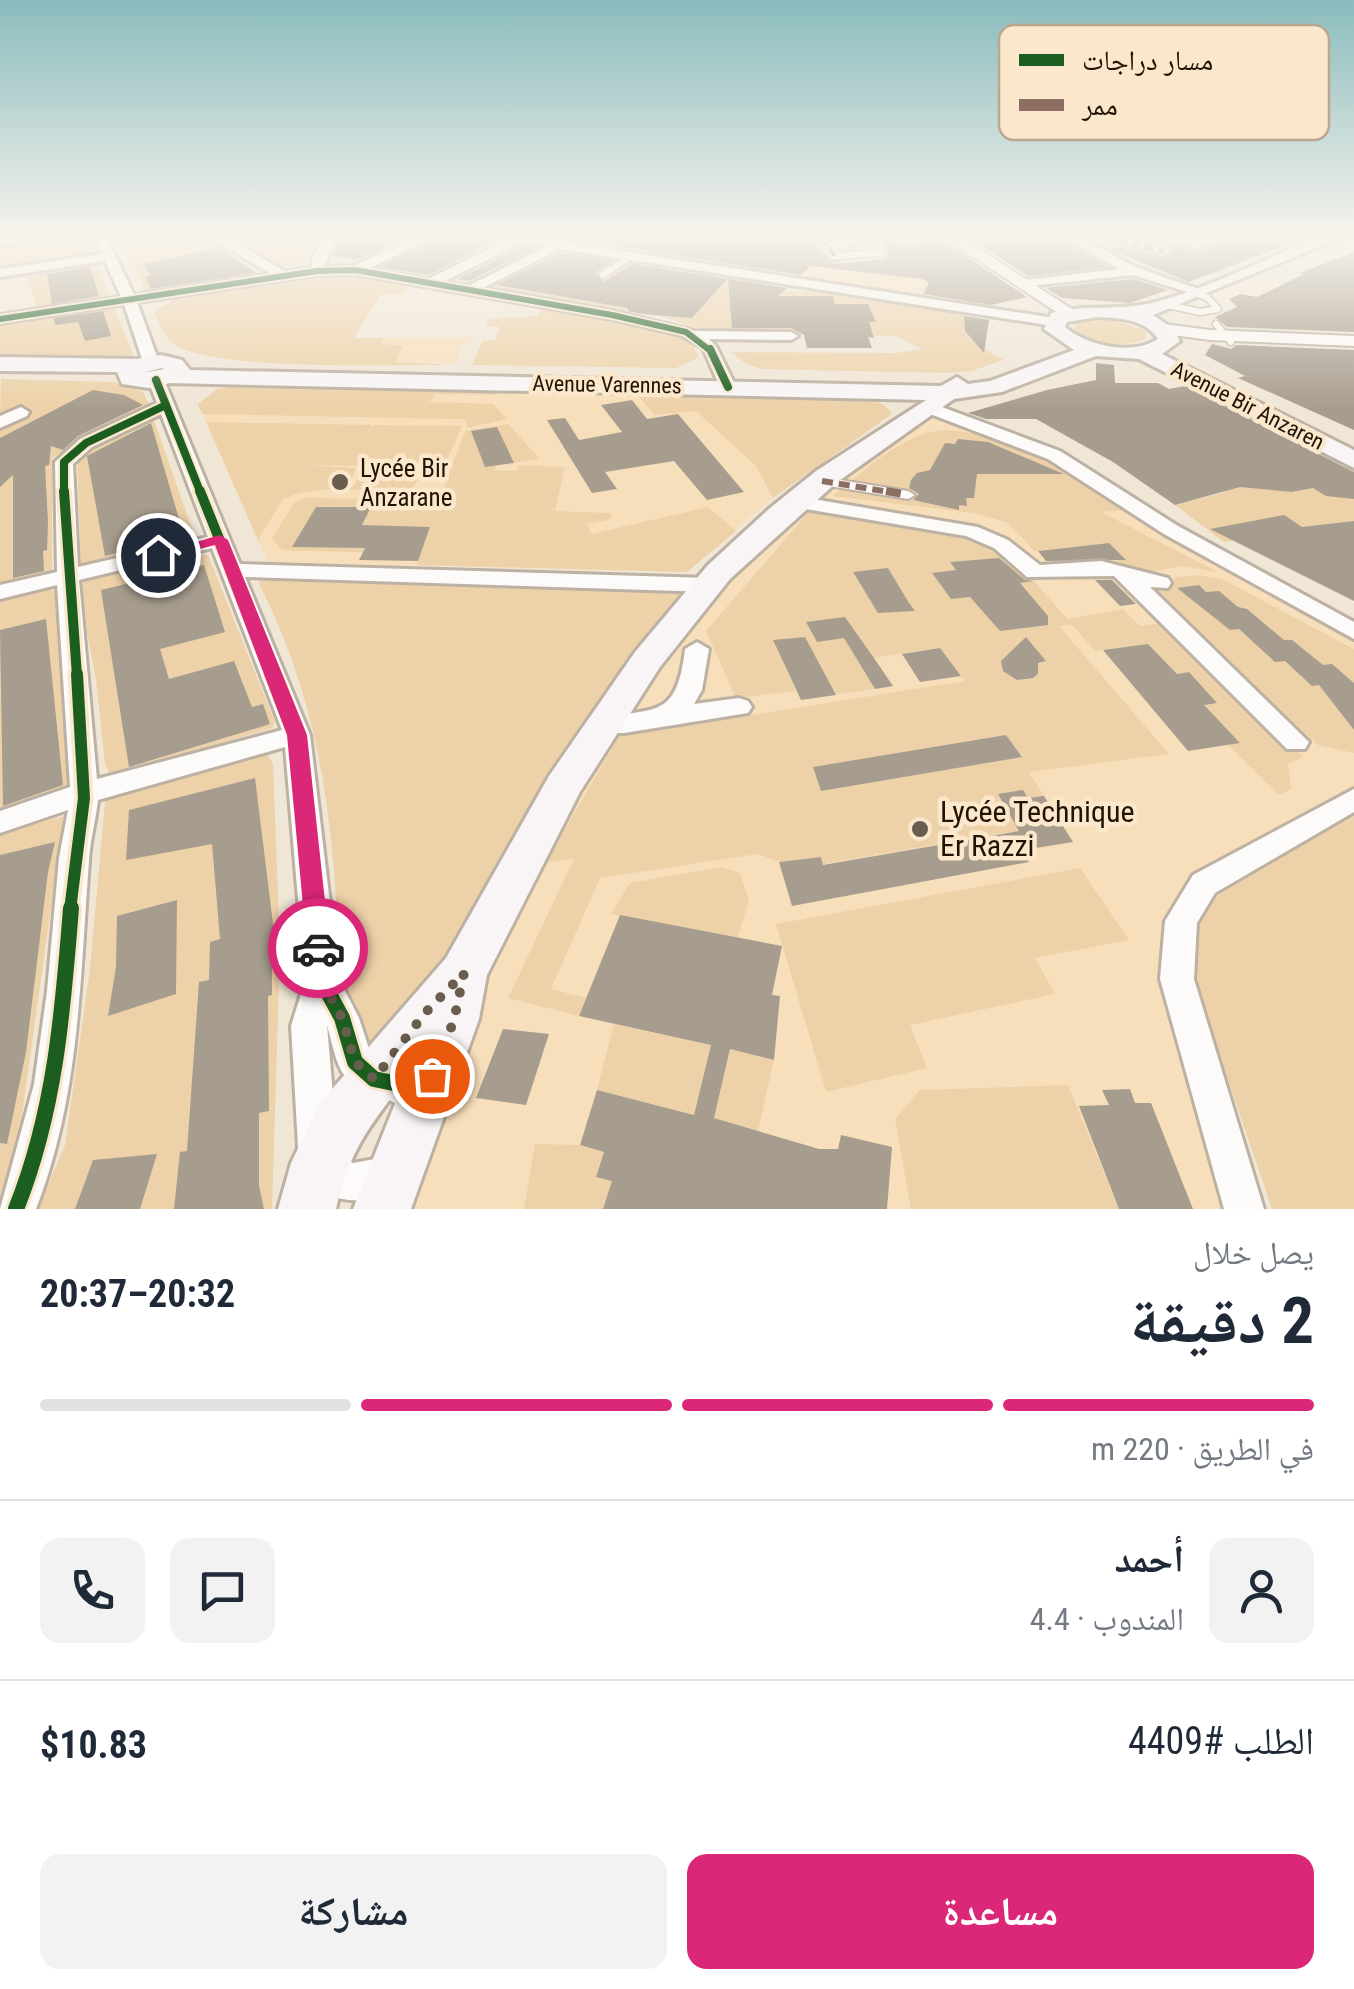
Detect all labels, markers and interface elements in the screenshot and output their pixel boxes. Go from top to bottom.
legend [999,25,1329,140]
text: مسار دراجات [1082,44,1213,77]
text: ممر [1081,89,1118,122]
street label: Avenue Bir Anzaren [1167,356,1328,455]
street label: Avenue Varennes [532,371,682,398]
place label: Lycée Bir Anzarane [360,454,452,512]
marker: Lycée Bir Anzarane [329,471,351,493]
pin [116,513,201,598]
icon: home [131,528,186,583]
place label: Lycée Technique Er Razzi [940,794,1134,863]
marker: Lycée Technique Er Razzi [909,818,931,840]
courier [268,898,368,998]
icon: car [291,921,346,976]
pin [390,1034,475,1119]
icon: bag [405,1049,460,1104]
text: يصل خلال [1193,1234,1314,1272]
text: 20:32–20:37 [40,1272,235,1316]
text: 2 دقيقة [1130,1283,1314,1359]
text: في الطريق · 220 m [1091,1430,1314,1468]
text: أحمد [1114,1537,1184,1581]
button: phone [40,1538,145,1643]
button: chat [170,1538,275,1643]
button: person [1209,1538,1314,1643]
text: المندوب · 4.4 [1030,1600,1184,1638]
text: الطلب #4409 [1128,1719,1314,1763]
text: $10.83 [40,1723,147,1767]
button: مشاركة [40,1854,667,1969]
button: مساعدة [687,1854,1314,1969]

